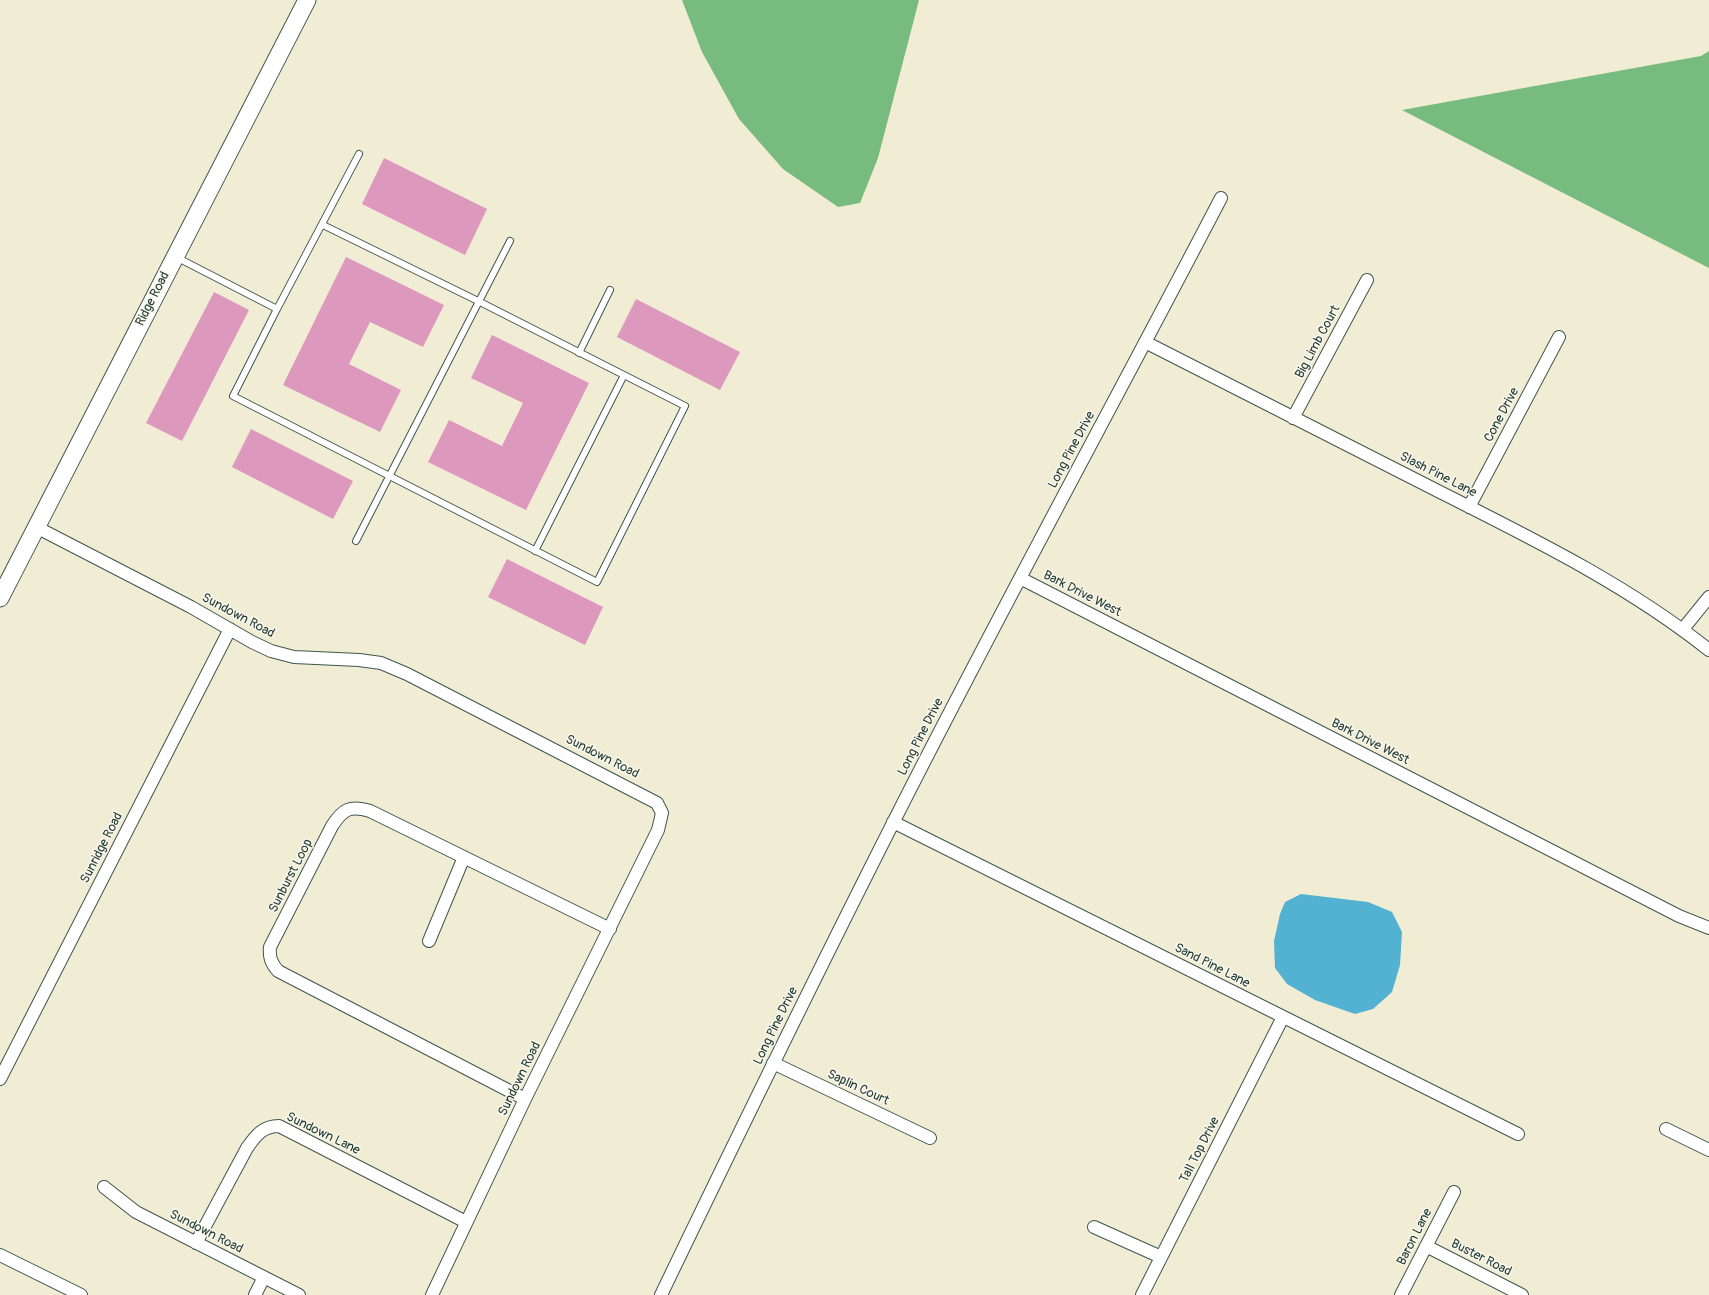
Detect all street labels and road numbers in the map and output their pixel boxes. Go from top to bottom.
street label: Ridge Road [133,269,173,329]
street label: Big Limb Court [1292,303,1344,381]
street label: Cone Drive [1481,385,1523,445]
street label: Long Pine Drive [1045,409,1099,491]
street label: Slash Pine Lane [1397,449,1479,501]
street label: Bark Drive West [1040,568,1124,620]
street label: Sundown Road [199,590,277,642]
street label: Long Pine Drive [895,696,947,778]
street label: Bark Drive West [1328,716,1412,768]
street label: Sundown Road [563,732,641,782]
street label: Sunridge Road [77,810,127,886]
street label: Sunburst Loop [266,837,316,915]
street label: Sand Pine Lane [1172,940,1252,992]
street label: Long Pine Drive [750,985,802,1067]
street label: Sundown Road [495,1039,545,1119]
street label: Saplin Court [825,1067,891,1109]
street label: Sundown Lane [284,1109,362,1159]
street label: Tall Top Drive [1177,1114,1223,1186]
street label: Baron Lane [1394,1206,1436,1268]
street label: Sundown Road [167,1207,245,1257]
street label: Buster Road [1448,1236,1514,1280]

